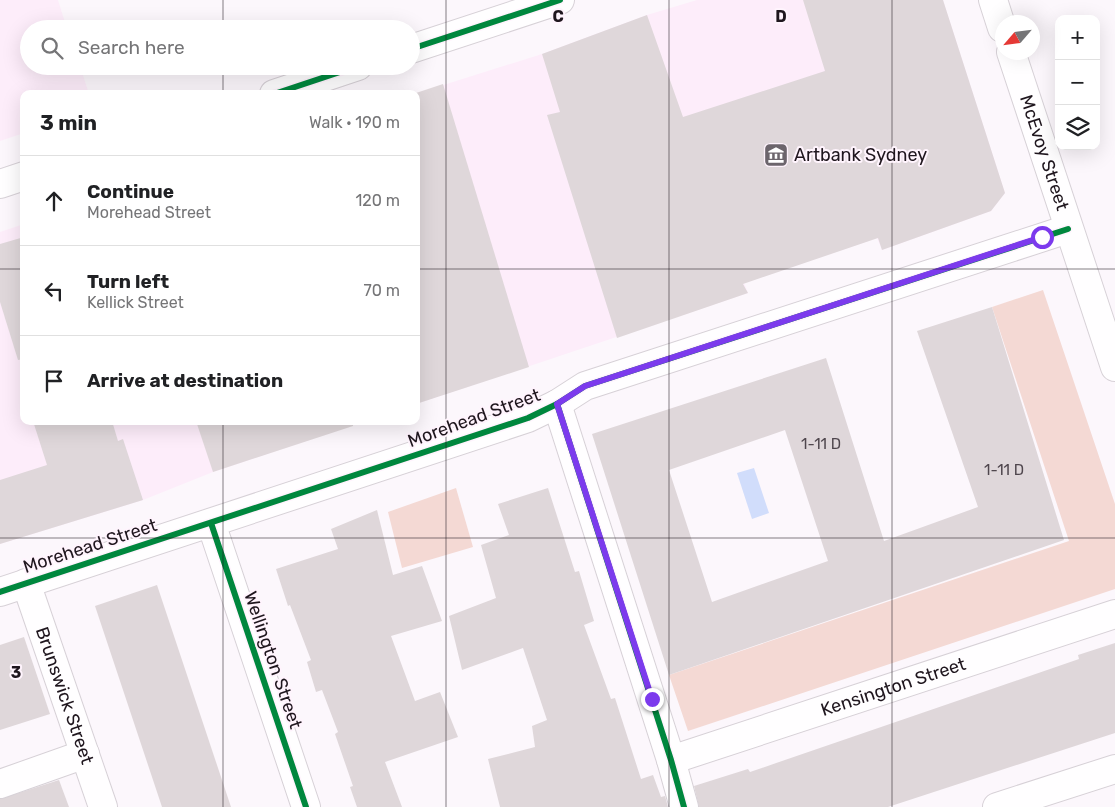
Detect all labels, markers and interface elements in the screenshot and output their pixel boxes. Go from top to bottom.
text: C [552,7,564,26]
text: D [775,7,787,26]
north arrow [995,15,1040,60]
map controls [1055,15,1100,150]
button: + [1055,15,1100,60]
search box [20,20,420,75]
icon: search [38,34,66,62]
text: Search here [78,36,185,59]
button: − [1055,60,1100,105]
street label: McEvoy Street [1015,92,1074,213]
button: layers [1055,105,1100,150]
text: 3 min [40,110,97,135]
text: Walk · 190 m [309,113,400,132]
museum icon: Artbank Sydney [763,142,789,168]
place label: Artbank Sydney [794,144,927,166]
text: Continue [87,180,174,203]
icon: ahead [40,187,68,215]
text: 120 m [355,191,400,210]
text: Morehead Street [87,203,211,222]
route start [1031,226,1054,249]
text: Turn left [87,270,169,293]
icon: left [40,277,68,305]
text: 70 m [363,281,400,300]
text: Kellick Street [87,293,184,312]
icon: arrive [40,367,68,395]
text: Arrive at destination [87,369,283,392]
street label: Morehead Street [405,384,543,452]
house number: 1-11 D [801,435,841,453]
house number: 1-11 D [984,461,1024,479]
street label: Morehead Street [20,514,160,578]
street label: Wellington Street [239,589,307,731]
street label: Brunswick Street [31,624,98,767]
street label: Kensington Street [818,653,969,721]
text: 3 [11,663,21,682]
route end [641,688,664,711]

